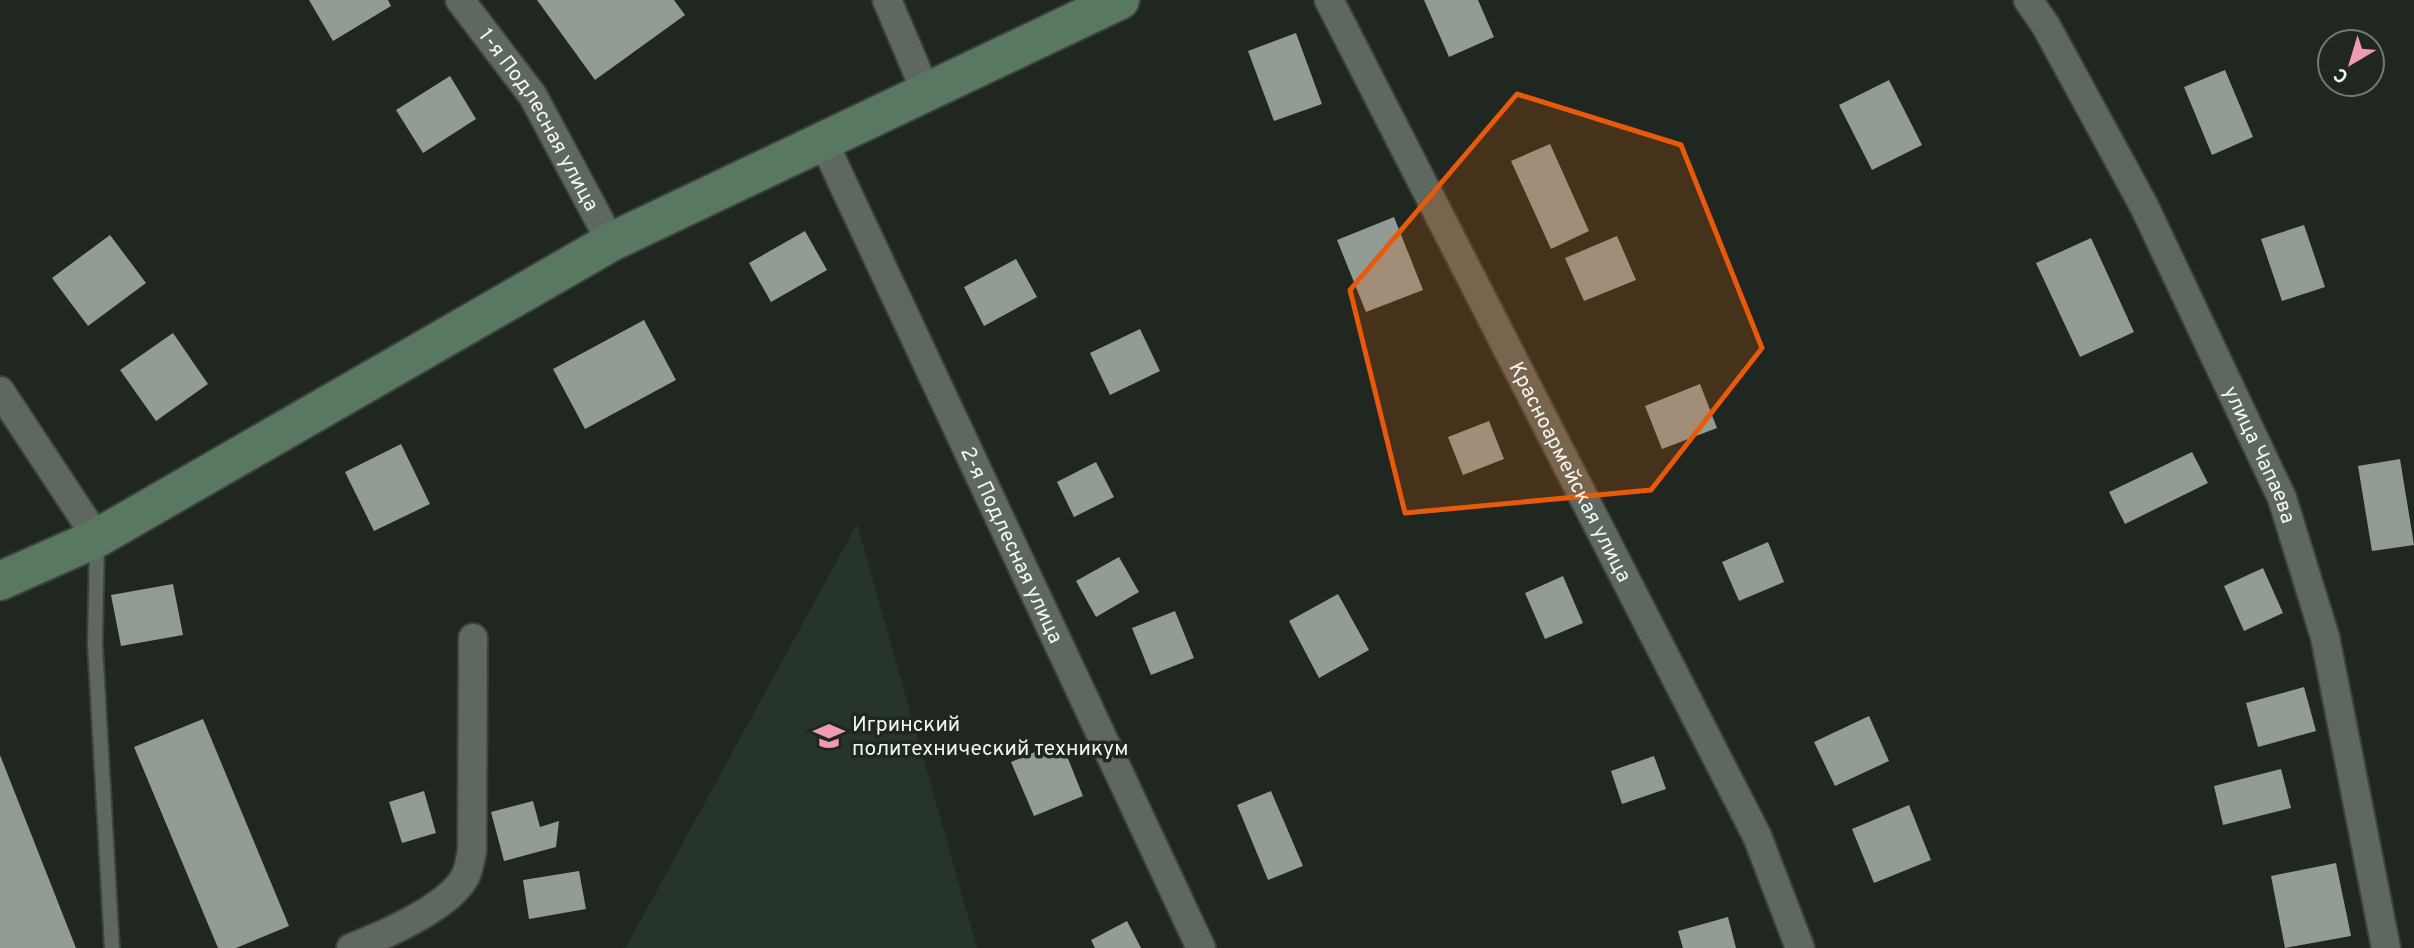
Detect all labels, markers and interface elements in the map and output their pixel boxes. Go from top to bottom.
street label: 1-я Подлесная улица [472,24,604,216]
north arrow [2316,28,2386,98]
text: С [2330,62,2354,88]
street label: Красноармейская улица [1502,358,1637,587]
street label: улица Чапаева [2216,382,2301,527]
street label: 2-я Подлесная улица [953,443,1068,648]
place label: Игринский политехнический техникум [852,712,1129,763]
school or university icon: Игринский политехнический техникум [812,719,846,753]

